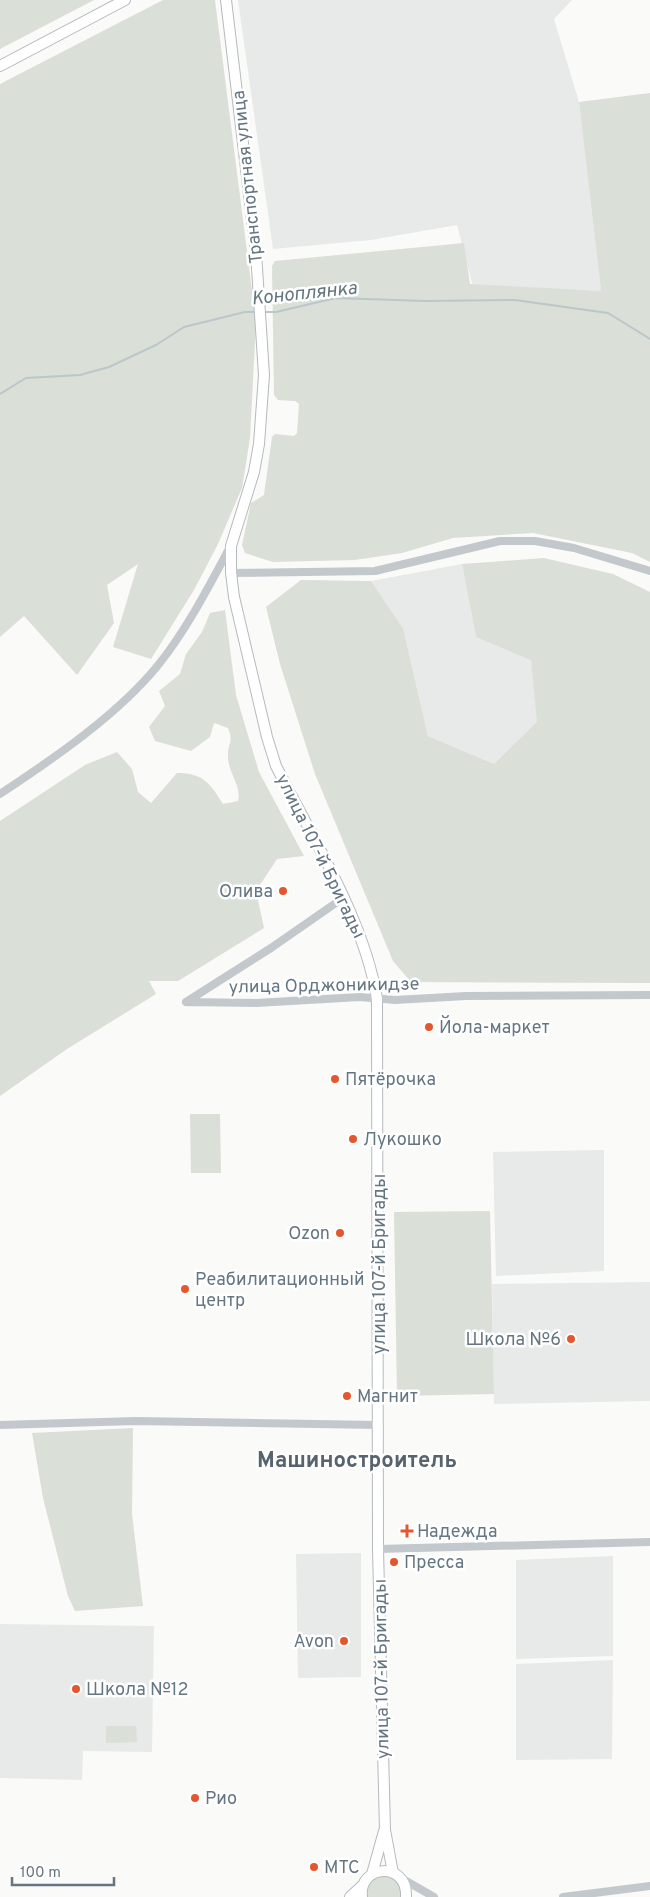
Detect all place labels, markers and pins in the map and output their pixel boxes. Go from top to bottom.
place label: Олива [219,881,273,904]
marker: Олива [277,885,289,897]
place label: Йола-маркет [439,1015,550,1040]
marker: Йола-маркет [423,1021,435,1033]
place label: Пятёрочка [345,1069,436,1092]
marker: Пятёрочка [329,1073,341,1085]
place label: Лукошко [363,1129,442,1152]
marker: Лукошко [347,1133,359,1145]
place label: Ozon [288,1223,330,1246]
marker: Ozon [334,1227,346,1239]
place label: Реабилитационный центр [195,1269,365,1313]
marker: Реабилитационный центр [179,1283,191,1295]
place label: Школа №6 [465,1329,561,1352]
marker: Школа №6 [565,1333,577,1345]
place label: Магнит [357,1386,418,1409]
marker: Магнит [341,1390,353,1402]
place label: Надежда [417,1521,497,1544]
marker: Надежда [401,1525,413,1537]
place label: Пресса [404,1552,464,1575]
marker: Пресса [388,1556,400,1568]
place label: Avon [293,1631,334,1654]
marker: Avon [338,1635,350,1647]
place label: Школа №12 [86,1679,189,1702]
marker: Школа №12 [70,1683,82,1695]
place label: Рио [205,1788,237,1811]
marker: Рио [189,1792,201,1804]
place label: МТС [324,1857,360,1880]
marker: МТС [308,1861,320,1873]

